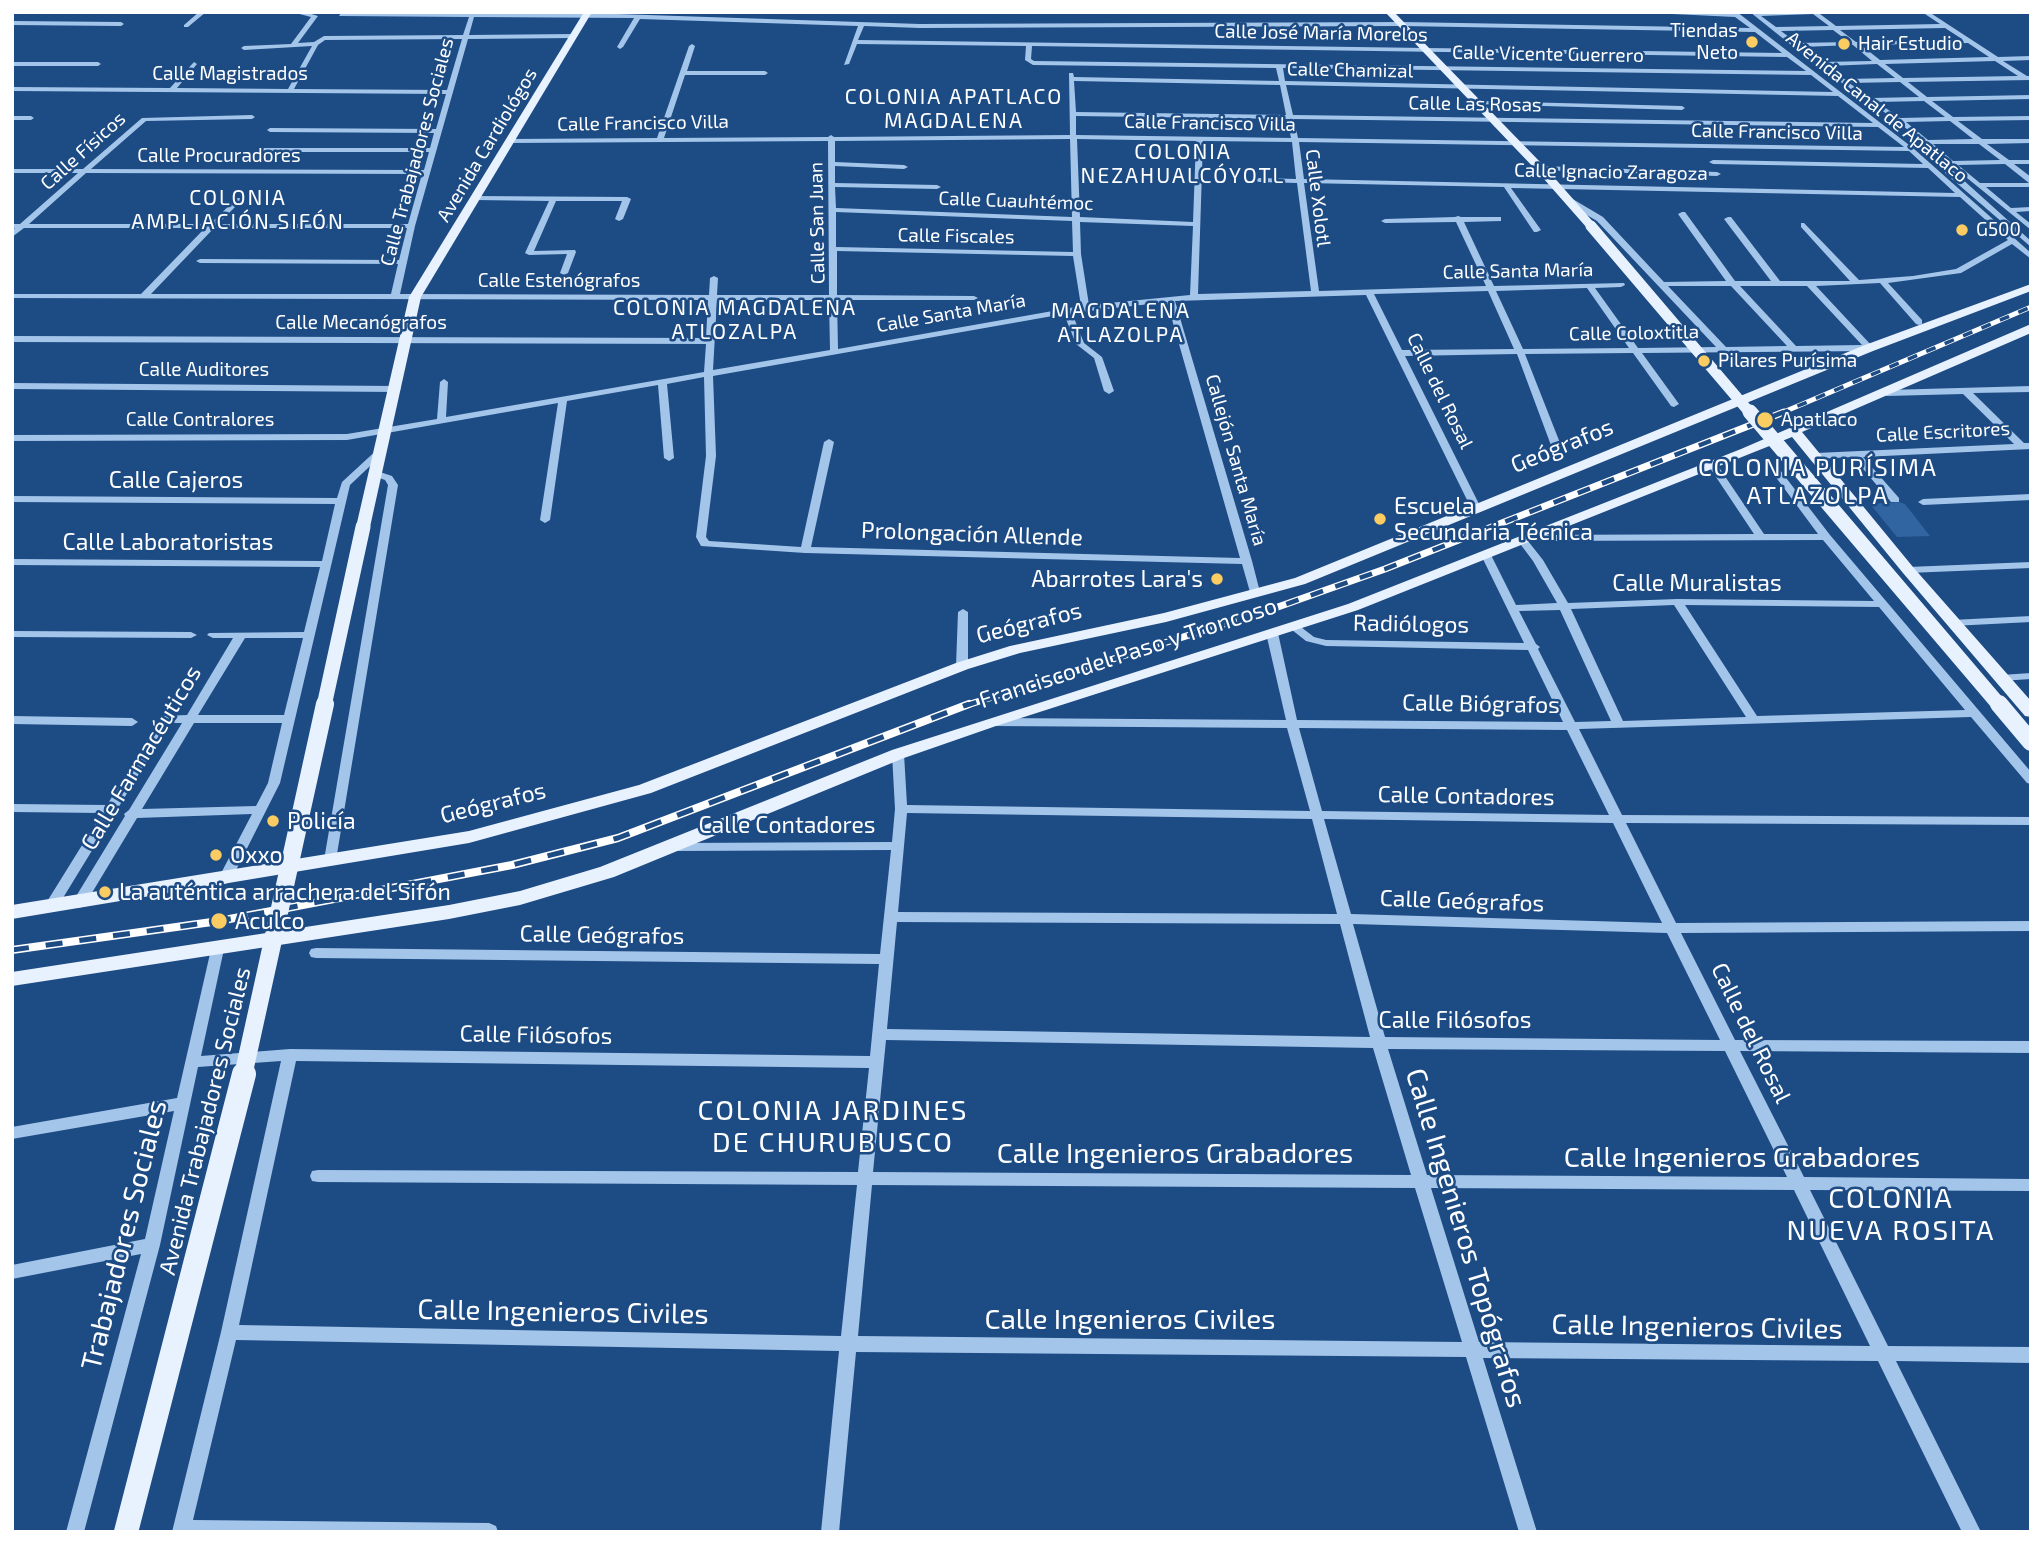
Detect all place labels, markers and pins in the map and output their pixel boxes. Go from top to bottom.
place label: Tiendas Neto [1670,20,1738,64]
place label: Hair Estudio [1858,33,1962,55]
marker: Tiendas Neto [1744,34,1760,50]
marker: Hair Estudio [1836,36,1852,52]
place label: G500 [1976,219,2021,241]
marker: G500 [1954,222,1970,238]
place label: Pilares Purísima [1718,350,1857,372]
marker: Pilares Purísima [1696,353,1712,369]
place label: Apatlaco [1781,409,1858,431]
marker: Apatlaco [1755,410,1775,430]
place label: Escuela Secundaria Técnica [1394,492,1593,546]
marker: Escuela Secundaria Técnica [1372,511,1388,527]
place label: Abarrotes Lara's [1031,565,1203,593]
marker: Abarrotes Lara's [1209,571,1225,587]
place label: Policía [287,807,356,835]
marker: Policía [265,813,281,829]
place label: Oxxo [230,841,282,869]
marker: Oxxo [208,847,224,863]
place label: La auténtica arrachera del Sifón [119,878,451,906]
marker: La auténtica arrachera del Sifón [97,884,113,900]
place label: Aculco [235,907,305,935]
marker: Aculco [209,911,229,931]

